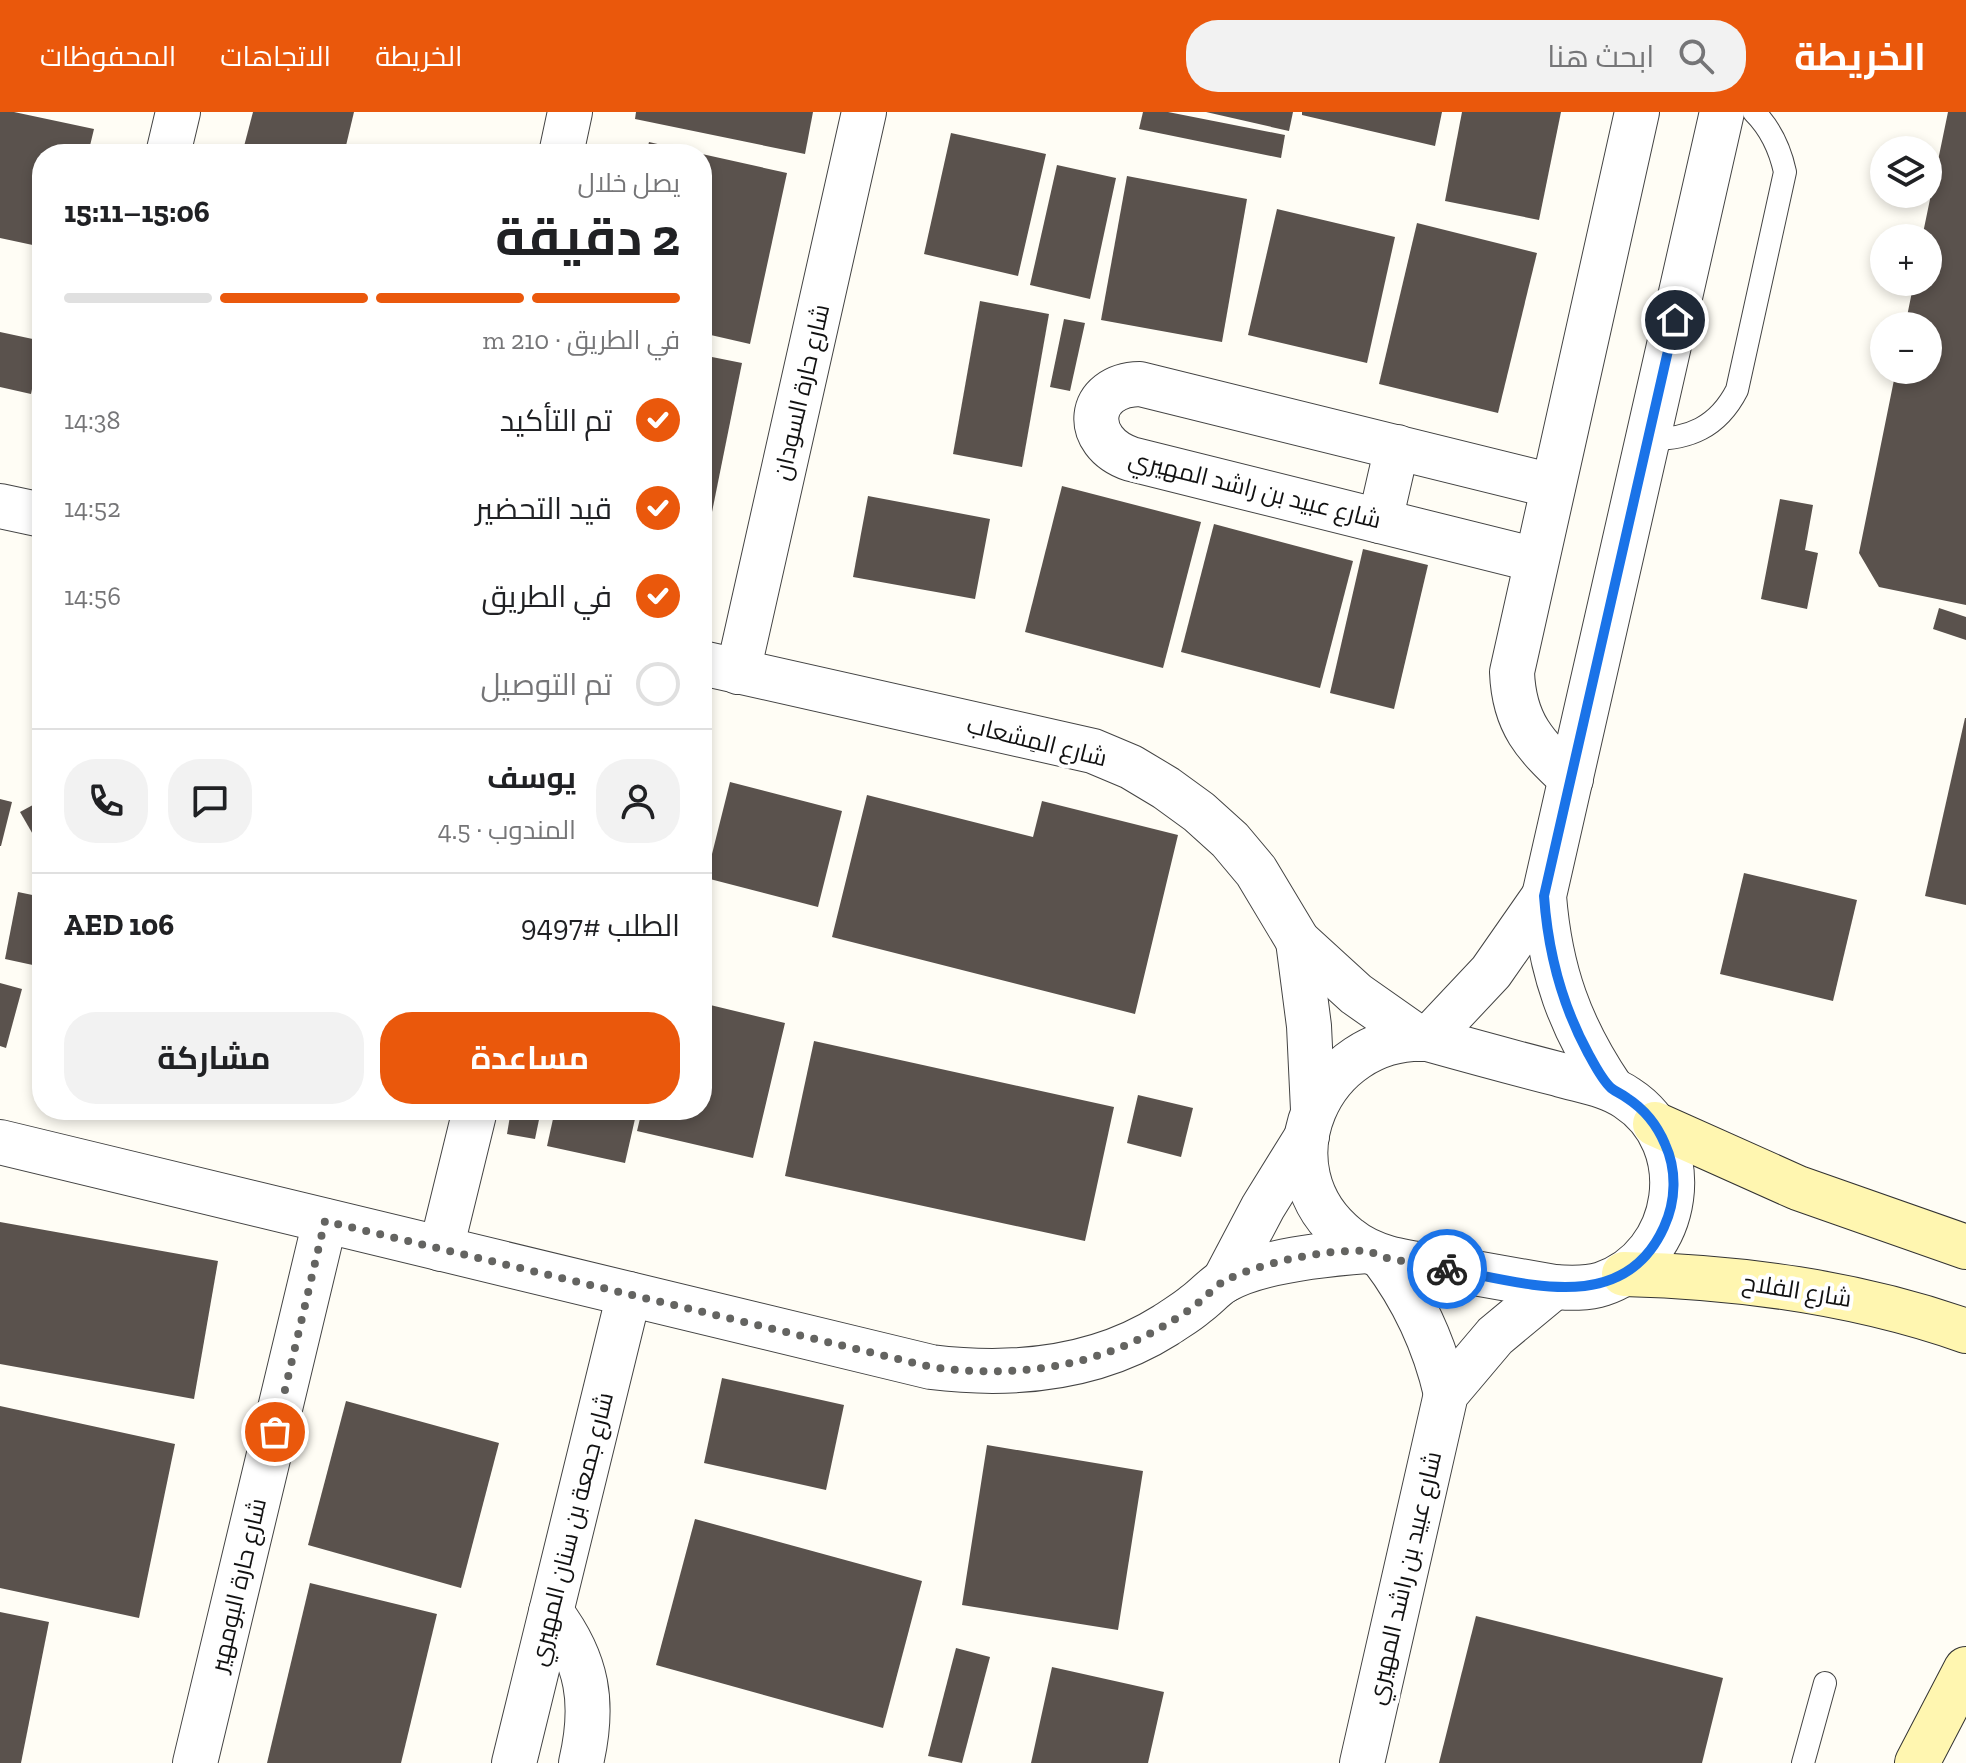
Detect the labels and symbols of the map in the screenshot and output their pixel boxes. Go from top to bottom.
pin [1641,286,1709,354]
street label: شارع حارة السودان [767,301,837,483]
street label: شارع عبيد بن راشد المهيري [1125,444,1384,538]
street label: شارع المِشعاب [964,710,1110,774]
courier [1407,1229,1487,1309]
street label: شارع الفلاح [1740,1267,1854,1315]
street label: شارع جمعة بن سنان المهيري [523,1389,623,1670]
pin [241,1398,309,1466]
street label: شارع عبيد بن راشد المهيري [1361,1449,1451,1708]
street label: شارع حارة البومهير [203,1495,274,1677]

